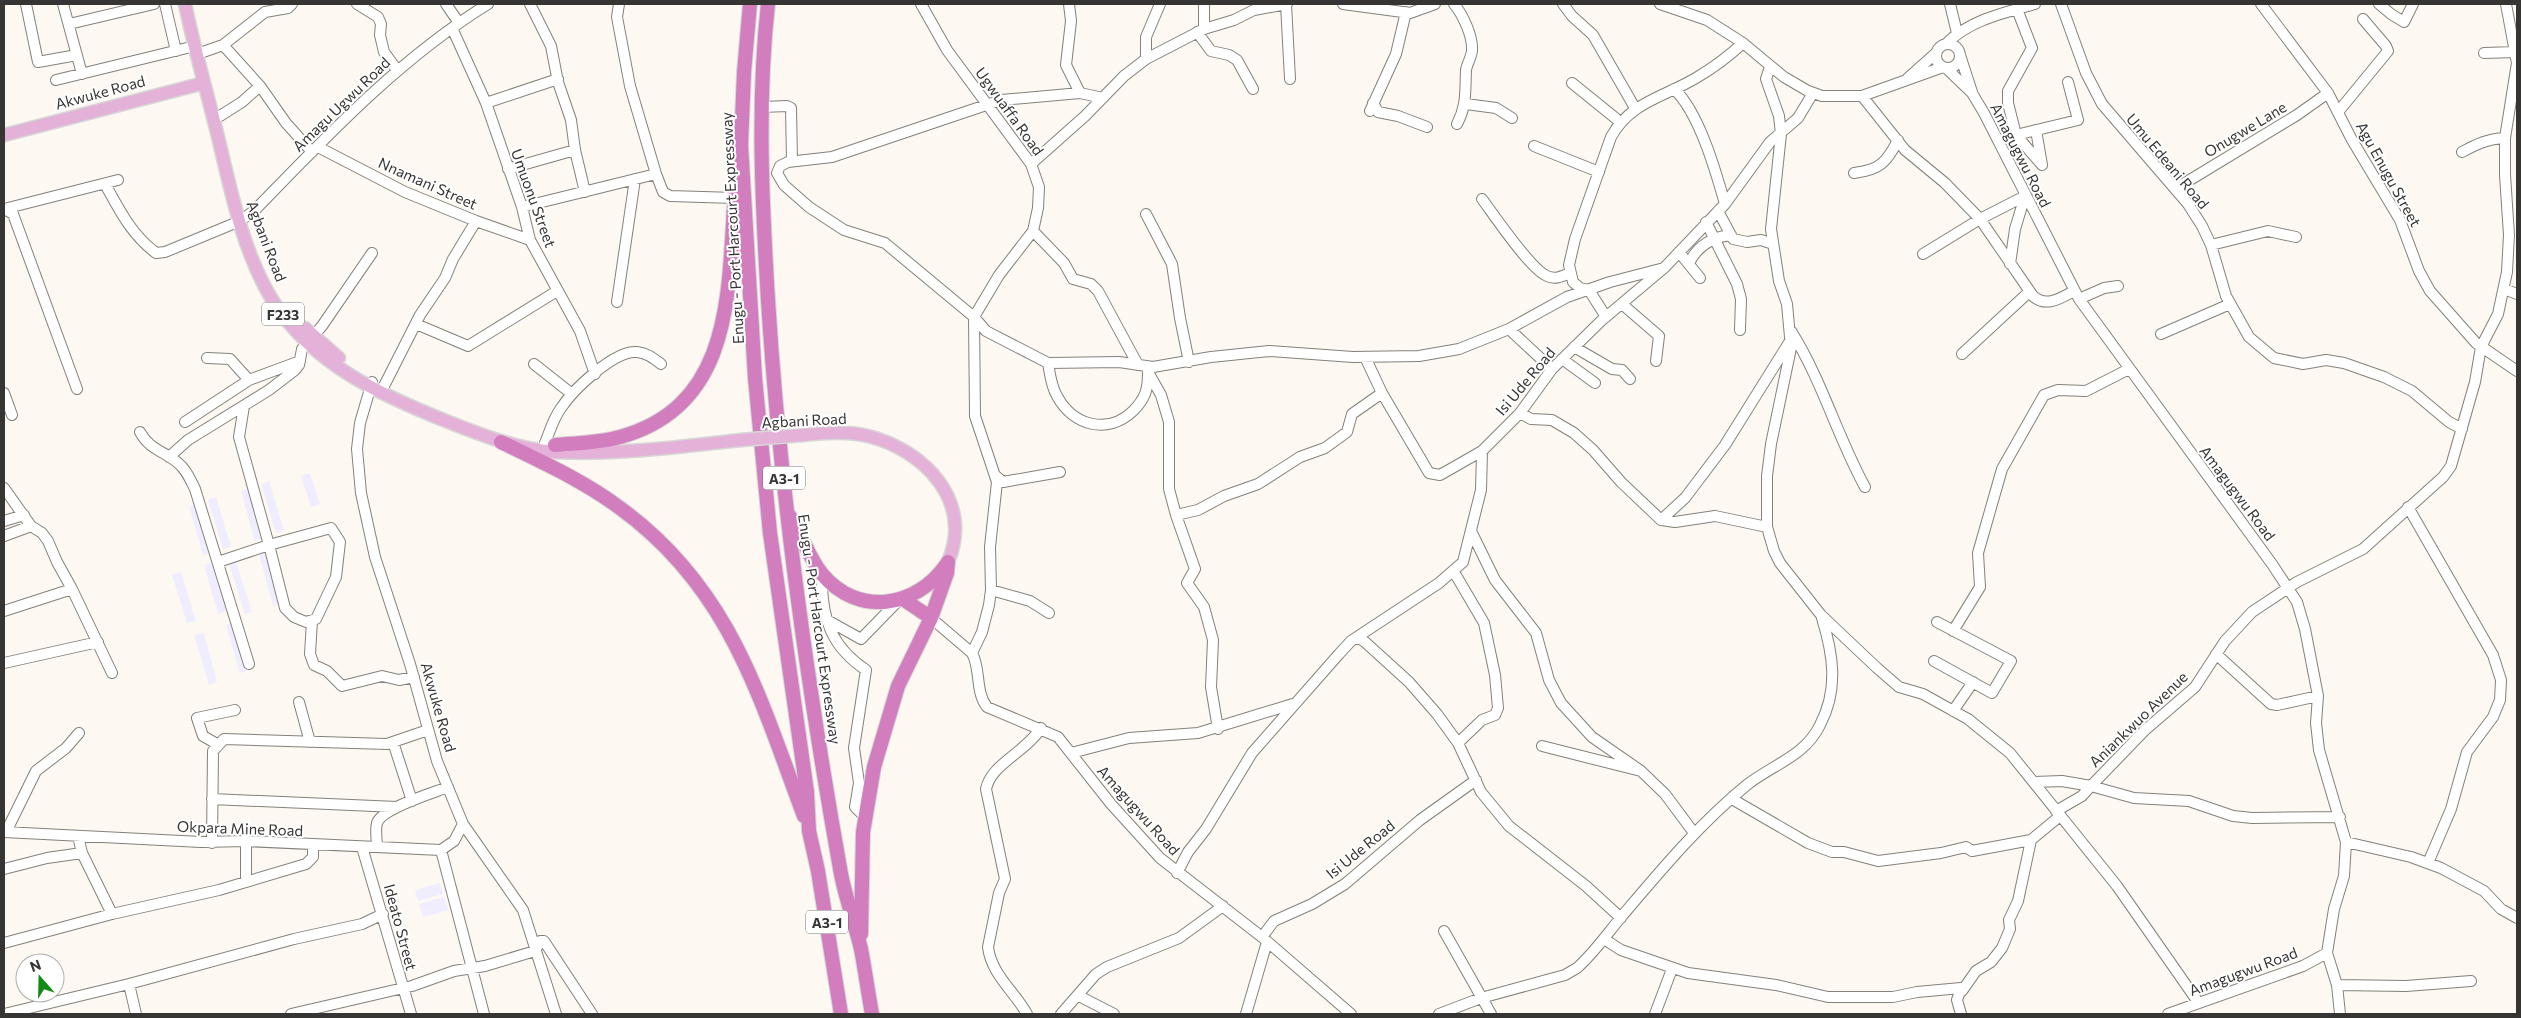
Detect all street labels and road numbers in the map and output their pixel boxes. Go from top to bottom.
street label: Amagu Ugwu Road [289,53,393,155]
street label: Ugwuaffa Road [972,63,1048,159]
street label: Akwuke Road [53,71,147,113]
street label: Onugwe Lane [2201,97,2289,161]
street label: Amagugwu Road [1987,100,2055,210]
street label: Umu Edeani Road [2123,110,2213,212]
street label: Enugu - Port Harcourt Expressway [717,111,747,344]
street label: Agu Enugu Street [2353,118,2425,230]
street label: Umuonu Street [508,146,560,250]
street label: Nnamani Street [376,153,480,213]
street label: Agbani Road [243,198,291,284]
road number: F233 [262,302,304,326]
street label: Isi Ude Road [1491,343,1559,419]
street label: Agbani Road [761,409,847,431]
street label: Amagugwu Road [2196,442,2280,544]
road number: A3-1 [763,466,805,489]
street label: Enugu - Port Harcourt Expressway [795,513,845,746]
street label: Akwuke Road [418,660,460,754]
street label: Aniankwuo Avenue [2085,667,2191,770]
street label: Amagugwu Road [1094,762,1184,858]
street label: Isi Ude Road [1322,816,1398,882]
street label: Okpara Mine Road [177,817,303,839]
street label: Ideato Street [381,882,421,972]
road number: A3-1 [806,910,848,934]
street label: Amagugwu Road [2186,943,2300,999]

